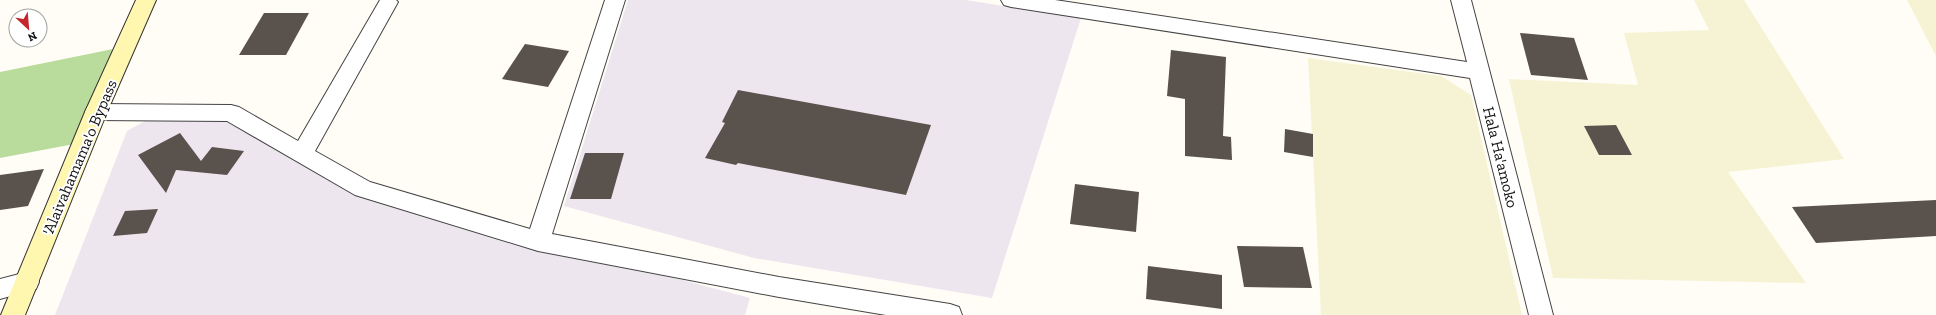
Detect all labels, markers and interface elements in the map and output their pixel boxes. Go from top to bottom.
north arrow [8,8,48,48]
text: N [25,29,39,44]
street label: 'Alaivahamama'o Bypass [38,77,121,238]
street label: Hala Ha'amoko [1479,104,1522,210]

